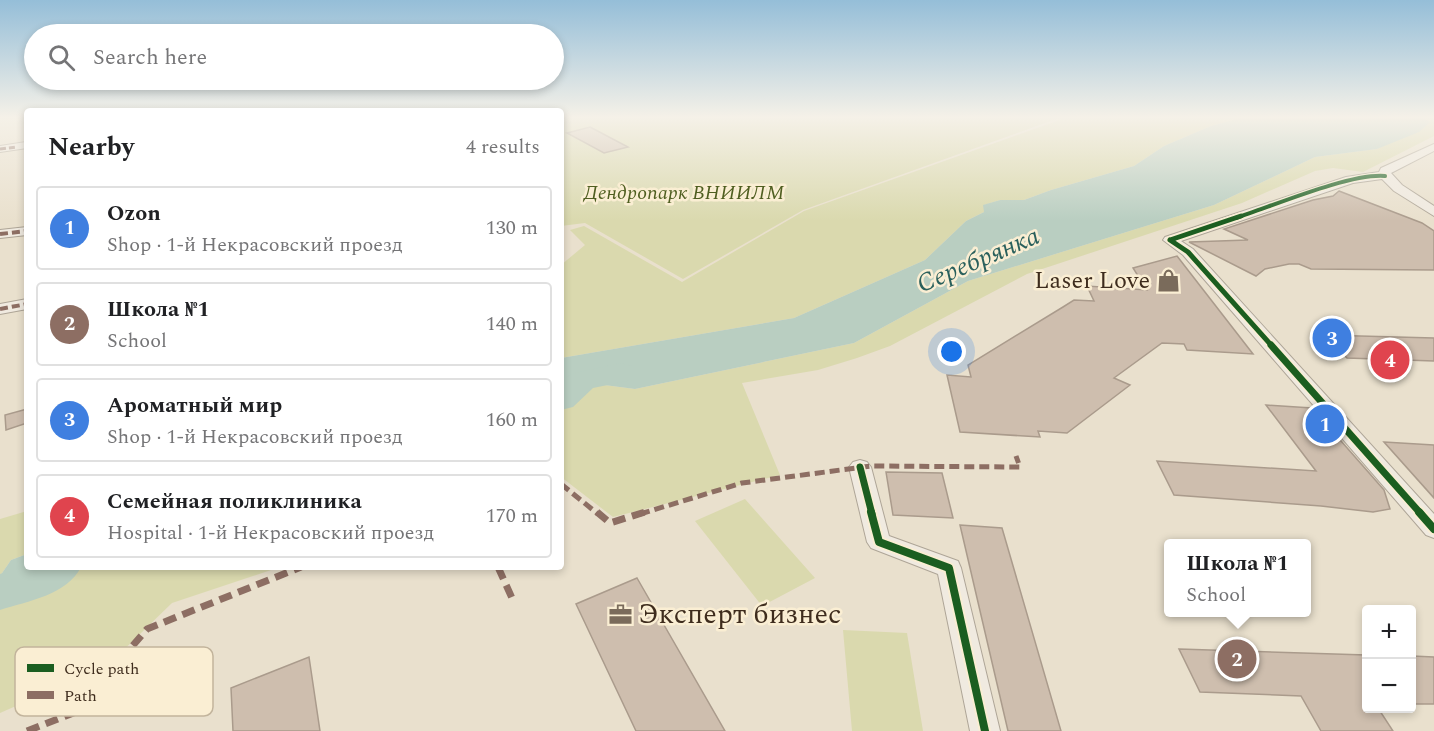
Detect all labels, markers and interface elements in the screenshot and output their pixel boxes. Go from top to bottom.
search box [24,24,564,90]
icon: search [45,41,78,74]
text: Search here [93,41,207,74]
text: Nearby [48,127,134,167]
text: 4 results [466,132,540,162]
park label: Дендропарк ВНИИЛМ [583,178,785,208]
text: Ozon [107,197,161,230]
text: 1 [64,213,75,243]
text: 130 m [486,213,538,243]
water label: Серебрянка [910,216,1046,304]
text: Shop · 1-й Некрасовский проезд [107,230,403,260]
place label: Laser Love [1034,263,1150,299]
shop icon: Laser Love [1155,268,1181,294]
text: Школа №1 [107,293,210,326]
text: 2 [64,309,75,339]
text: 140 m [486,309,538,339]
pin: 3 [1312,316,1352,360]
text: School [107,326,167,356]
your location [937,337,966,366]
pin: 4 [1370,338,1410,382]
text: Ароматный мир [107,389,282,422]
pin: 1 [1306,402,1344,446]
text: 3 [64,405,75,435]
text: 160 m [486,405,538,435]
text: Shop · 1-й Некрасовский проезд [107,422,403,452]
text: Семейная поликлиника [107,485,362,518]
text: 4 [64,501,75,531]
text: 170 m [486,501,538,531]
text: Hospital · 1-й Некрасовский проезд [107,518,434,548]
popup [1164,539,1311,617]
text: Школа №1 [1186,547,1289,580]
text: School [1186,580,1246,610]
place label: Эксперт бизнес [638,593,841,636]
office icon: Эксперт бизнес [607,601,633,627]
map controls [1362,605,1416,713]
button: + [1362,605,1416,659]
pin: 2 [1218,636,1256,682]
legend [15,647,213,716]
text: Cycle path [64,657,139,681]
button: − [1362,659,1416,713]
text: Path [64,684,97,708]

